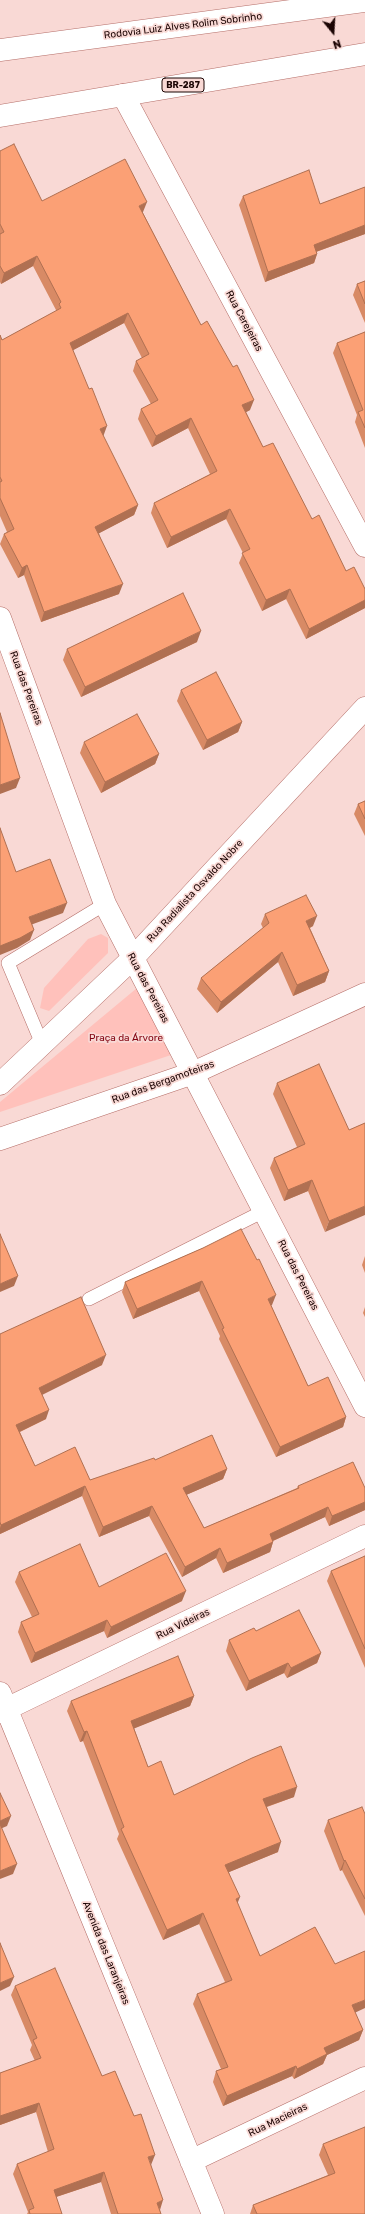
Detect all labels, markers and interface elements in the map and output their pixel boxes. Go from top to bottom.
street label: Rodovia Luiz Alves Rolim Sobrinho [103,10,263,42]
north arrow [313,12,353,52]
text: N [331,36,343,51]
road number: BR-287 [162,78,204,92]
street label: Rua Cerejeiras [223,289,265,353]
street label: Rua das Pereiras [7,650,45,726]
street label: Rua Radialista Osvaldo Nobre [144,837,246,945]
street label: Rua das Pereiras [124,951,172,1025]
park label: Praça da Árvore [89,1032,163,1044]
street label: Rua das Bergamoteiras [110,1058,216,1106]
street label: Rua das Pereiras [275,1238,321,1312]
street label: Rua Videiras [154,1606,212,1642]
street label: Avenida das Laranjeiras [80,1900,132,2006]
street label: Rua Macieiras [246,2101,310,2139]

